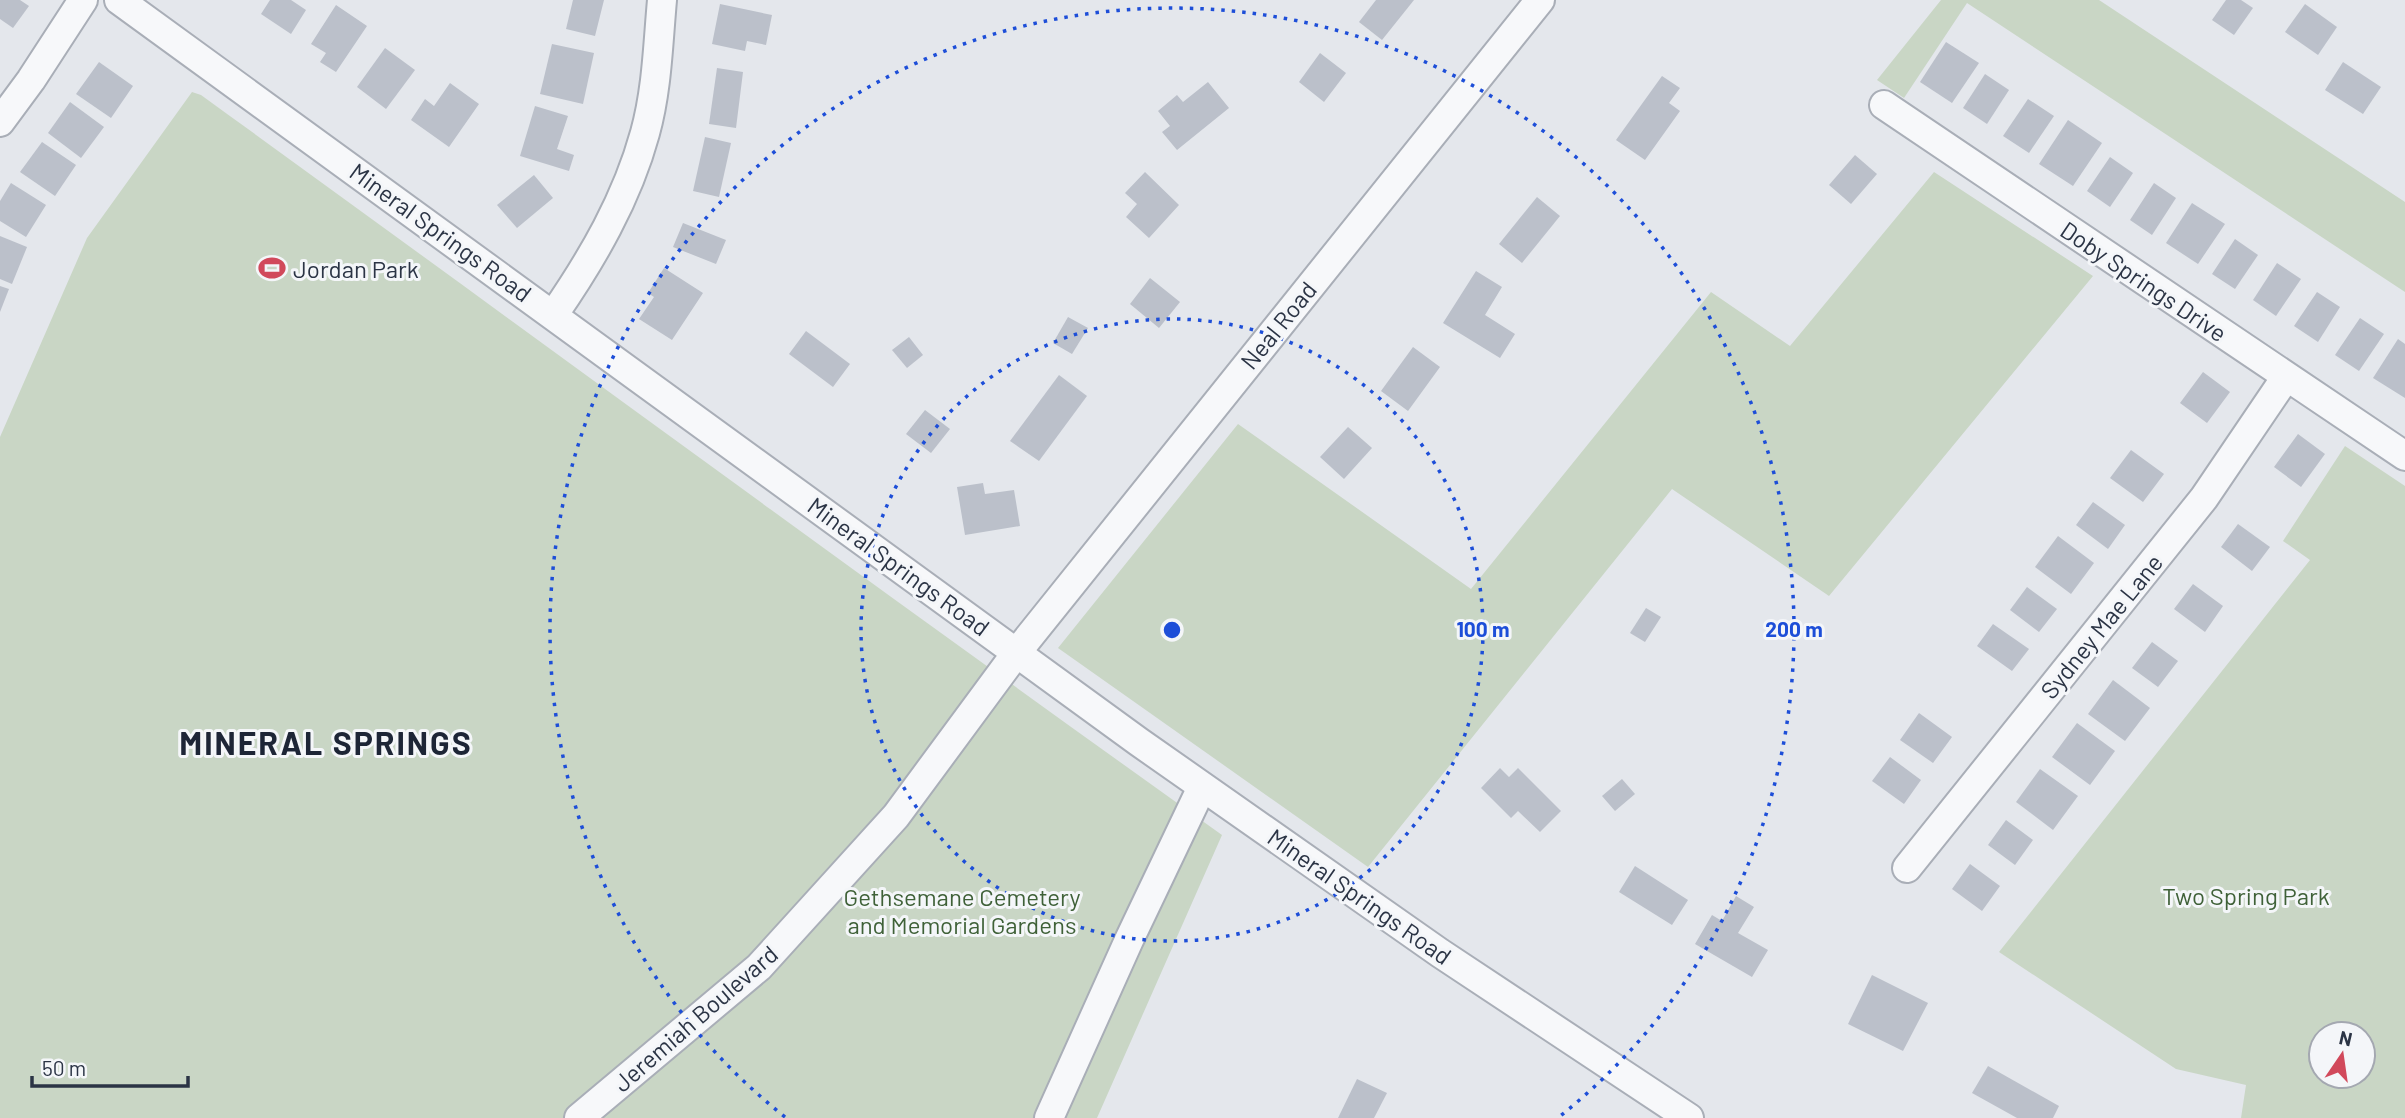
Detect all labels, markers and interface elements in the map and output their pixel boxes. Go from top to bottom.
street label: Mineral Springs Road [345,156,537,308]
street label: Doby Springs Drive [2055,215,2233,347]
sports icon: Jordan Park [257,253,287,283]
place label: Jordan Park [293,254,419,283]
street label: Neal Road [1234,275,1322,375]
street label: Mineral Springs Road [803,490,995,642]
street label: Sydney Mae Lane [2034,548,2168,704]
text: 100 m [1456,616,1510,641]
text: 200 m [1765,616,1823,641]
centre of rings [1160,618,1184,642]
district label: MINERAL SPRINGS [179,723,473,761]
street label: Mineral Springs Road [1263,822,1457,970]
park label: Two Spring Park [2162,881,2330,910]
park label: Gethsemane Cemetery and Memorial Gardens [843,882,1081,939]
street label: Jeremiah Boulevard [607,939,783,1097]
north arrow [2307,1020,2377,1090]
text: N [2337,1025,2355,1051]
scale bar [32,1044,187,1088]
text: 50 m [42,1055,86,1080]

